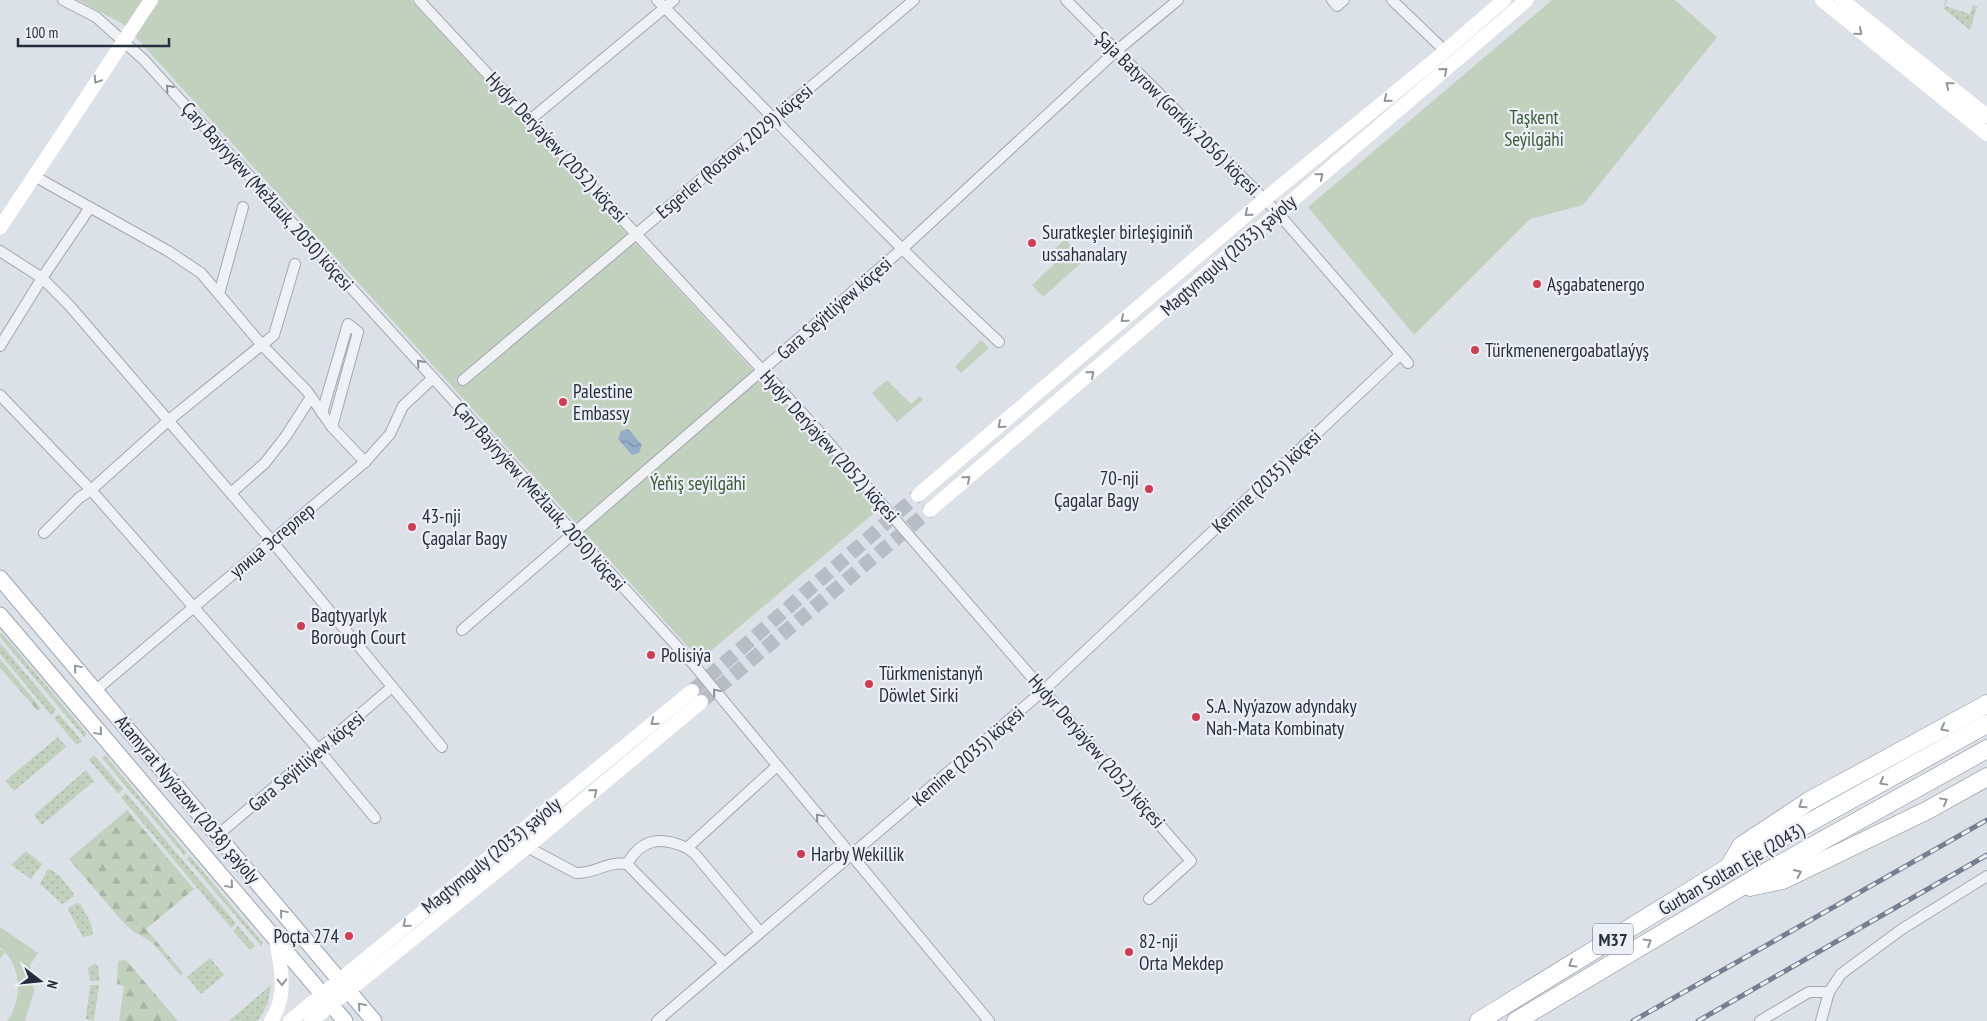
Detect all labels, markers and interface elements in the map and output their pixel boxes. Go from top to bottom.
scale bar [18,15,169,47]
text: 100 m [25,23,58,42]
street label: Şaja Batyrow (Gorkiý, 2056) köçesi [1091,26,1265,200]
one-way arrow [1854,26,1863,35]
street label: Hydyr Derýaýew (2052) köçesi [481,67,633,227]
one-way arrow [1439,68,1448,77]
one-way arrow [94,75,103,84]
street label: Esgerler (Rostow, 2029) köçesi [651,78,817,224]
one-way arrow [1946,83,1955,91]
one-way arrow [166,84,175,93]
one-way arrow [1384,93,1393,102]
street label: Çary Baýryýew (Mežlauk, 2050) köçesi [177,97,359,295]
park label: Taşkent Seýilgähi [1504,105,1564,151]
one-way arrow [1314,173,1323,181]
street label: Magtymguly (2033) şaýoly [1155,189,1301,321]
one-way arrow [1244,207,1253,216]
place label: Suratkeşler birleşiginiň ussahanalary [1042,220,1193,266]
marker: Suratkeşler birleşiginiň ussahanalary [1026,237,1038,249]
street label: Gara Seýitliýew köçesi [772,252,896,364]
place label: Aşgabatenergo [1547,272,1645,296]
marker: Aşgabatenergo [1531,278,1543,290]
one-way arrow [1121,313,1130,322]
place label: Türkmenenergoabatlaýyş [1485,338,1649,362]
marker: Türkmenenergoabatlaýyş [1469,344,1481,356]
one-way arrow [417,360,426,369]
street label: Hydyr Derýaýew (2052) köçesi [755,365,905,527]
one-way arrow [1086,371,1095,380]
place label: Palestine Embassy [573,379,633,425]
marker: Palestine Embassy [557,396,569,408]
street label: Çary Baýryýew (Mežlauk, 2050) köçesi [449,397,631,595]
one-way arrow [998,419,1007,427]
street label: Kemine (2035) köçesi [1206,424,1326,538]
place label: 70-nji Çagalar Bagy [1054,466,1140,512]
park label: Ýeňiş seýilgähi [650,471,746,495]
one-way arrow [962,476,971,485]
marker: 70-nji Çagalar Bagy [1143,483,1155,495]
street label: улица Эсгерлер [224,497,320,583]
place label: 43-nji Çagalar Bagy [422,504,508,550]
marker: 43-nji Çagalar Bagy [406,521,418,533]
place label: Bagtyyarlyk Borough Court [311,603,407,649]
marker: Bagtyyarlyk Borough Court [295,620,307,632]
place label: Polisiýa [661,643,711,667]
marker: Polisiýa [645,649,657,661]
place label: Türkmenistanyň Döwlet Sirki [879,661,983,707]
one-way arrow [74,664,83,673]
street label: Hydyr Derýaýew (2052) köçesi [1023,669,1171,833]
marker: Türkmenistanyň Döwlet Sirki [863,678,875,690]
one-way arrow [713,689,721,698]
place label: S.A. Nyýazow adyndaky Nah-Mata Kombinaty [1206,694,1357,740]
street label: Kemine (2035) köçesi [907,701,1029,811]
street label: Gara Seýitliýew köçesi [243,705,369,817]
street label: Atamyrat Nyýazow (2038) şaýoly [110,710,266,889]
marker: S.A. Nyýazow adyndaky Nah-Mata Kombinaty [1190,711,1202,723]
one-way arrow [651,716,660,724]
one-way arrow [1940,721,1949,731]
one-way arrow [94,726,102,735]
one-way arrow [1880,776,1889,786]
one-way arrow [588,788,597,797]
street label: Magtymguly (2033) şaýoly [417,791,566,918]
one-way arrow [1939,797,1948,807]
one-way arrow [1798,799,1807,809]
one-way arrow [816,814,825,823]
street label: Gurban Soltan Eje (2043) [1654,817,1809,920]
place label: Harby Wekillik [811,842,905,866]
marker: Harby Wekillik [795,848,807,860]
one-way arrow [1793,869,1802,879]
one-way arrow [224,880,233,889]
one-way arrow [280,909,289,918]
one-way arrow [403,919,412,927]
place label: Poçta 274 [274,924,339,948]
road number: M37 [1593,924,1633,954]
place label: 82-nji Orta Mekdep [1139,929,1224,975]
marker: Poçta 274 [343,930,355,942]
one-way arrow [1643,939,1652,949]
marker: 82-nji Orta Mekdep [1123,946,1135,958]
north arrow [15,956,65,1006]
one-way arrow [1568,958,1577,967]
text: N [43,978,62,991]
one-way arrow [277,978,287,986]
one-way arrow [358,1002,367,1011]

